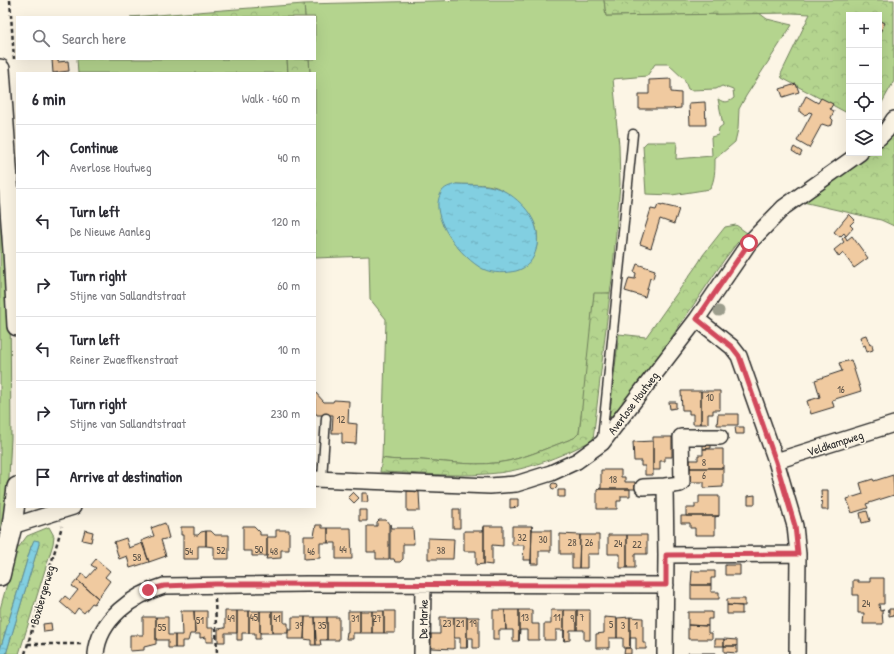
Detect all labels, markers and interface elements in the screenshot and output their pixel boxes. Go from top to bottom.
map controls [846,12,882,156]
button: + [846,12,882,48]
search box [16,16,316,60]
icon: search [30,27,52,49]
text: Search here [62,28,126,49]
button: − [846,48,882,84]
button: locate [846,84,882,120]
text: 6 min [32,87,66,110]
text: Walk · 460 m [242,89,300,107]
button: layers [846,120,882,156]
text: Continue [70,137,118,158]
icon: ahead [32,146,54,168]
text: 40 m [277,148,300,166]
text: Averlose Houtweg [70,158,152,176]
text: Turn left [70,201,120,222]
icon: left [32,210,54,232]
text: 120 m [272,212,300,230]
text: De Nieuwe Aanleg [70,222,150,240]
route start [740,234,758,252]
text: Turn right [70,265,126,286]
icon: right [32,274,54,296]
text: 60 m [277,276,300,294]
text: Stijne van Sallandtstraat [70,286,186,304]
text: Turn left [70,329,120,350]
icon: left [32,338,54,360]
text: 10 m [278,340,300,358]
text: Reiner Zwaeffkenstraat [70,350,178,368]
street label: Averlose Houtweg [604,368,662,438]
house number: 16 [837,383,845,396]
house number: 10 [706,391,715,404]
text: Turn right [70,393,126,414]
icon: right [32,402,54,424]
text: 230 m [270,404,300,422]
house number: 12 [337,413,345,426]
text: Stijne van Sallandtstraat [70,414,186,432]
street label: Veldkampweg [805,426,865,460]
house number: 8 [702,456,706,469]
icon: arrive [32,466,54,488]
text: Arrive at destination [70,466,182,487]
house number: 6 [702,469,706,482]
house number: 18 [609,473,617,486]
house number: 32 [517,531,527,544]
house number: 30 [539,533,548,546]
house number: 28 [567,536,577,549]
house number: 26 [585,536,593,549]
house number: 24 [614,537,622,550]
house number: 22 [632,538,642,551]
house number: 50 [255,543,264,556]
house number: 44 [339,543,347,556]
house number: 52 [217,544,226,557]
house number: 38 [437,544,445,557]
house number: 54 [185,545,193,558]
house number: 48 [270,545,278,558]
house number: 46 [307,545,315,558]
house number: 58 [133,551,141,564]
street label: Boxbergerweg [25,563,59,627]
route end [139,581,157,599]
house number: 24 [862,597,870,610]
street label: De Marke [414,599,432,639]
house number: 45 [250,611,259,624]
house number: 13 [521,611,530,624]
house number: 11 [553,611,561,624]
house number: 7 [580,611,585,624]
house number: 49 [227,612,235,625]
house number: 41 [273,612,281,625]
house number: 31 [351,612,359,625]
house number: 27 [372,612,382,625]
house number: 9 [570,612,574,625]
house number: 51 [196,614,204,627]
house number: 23 [442,617,452,630]
house number: 21 [456,617,465,630]
house number: 19 [469,617,477,630]
house number: 5 [609,618,614,631]
house number: 39 [295,619,303,632]
house number: 35 [318,619,327,632]
house number: 3 [621,619,626,632]
house number: 1 [634,619,638,632]
house number: 55 [158,621,167,634]

